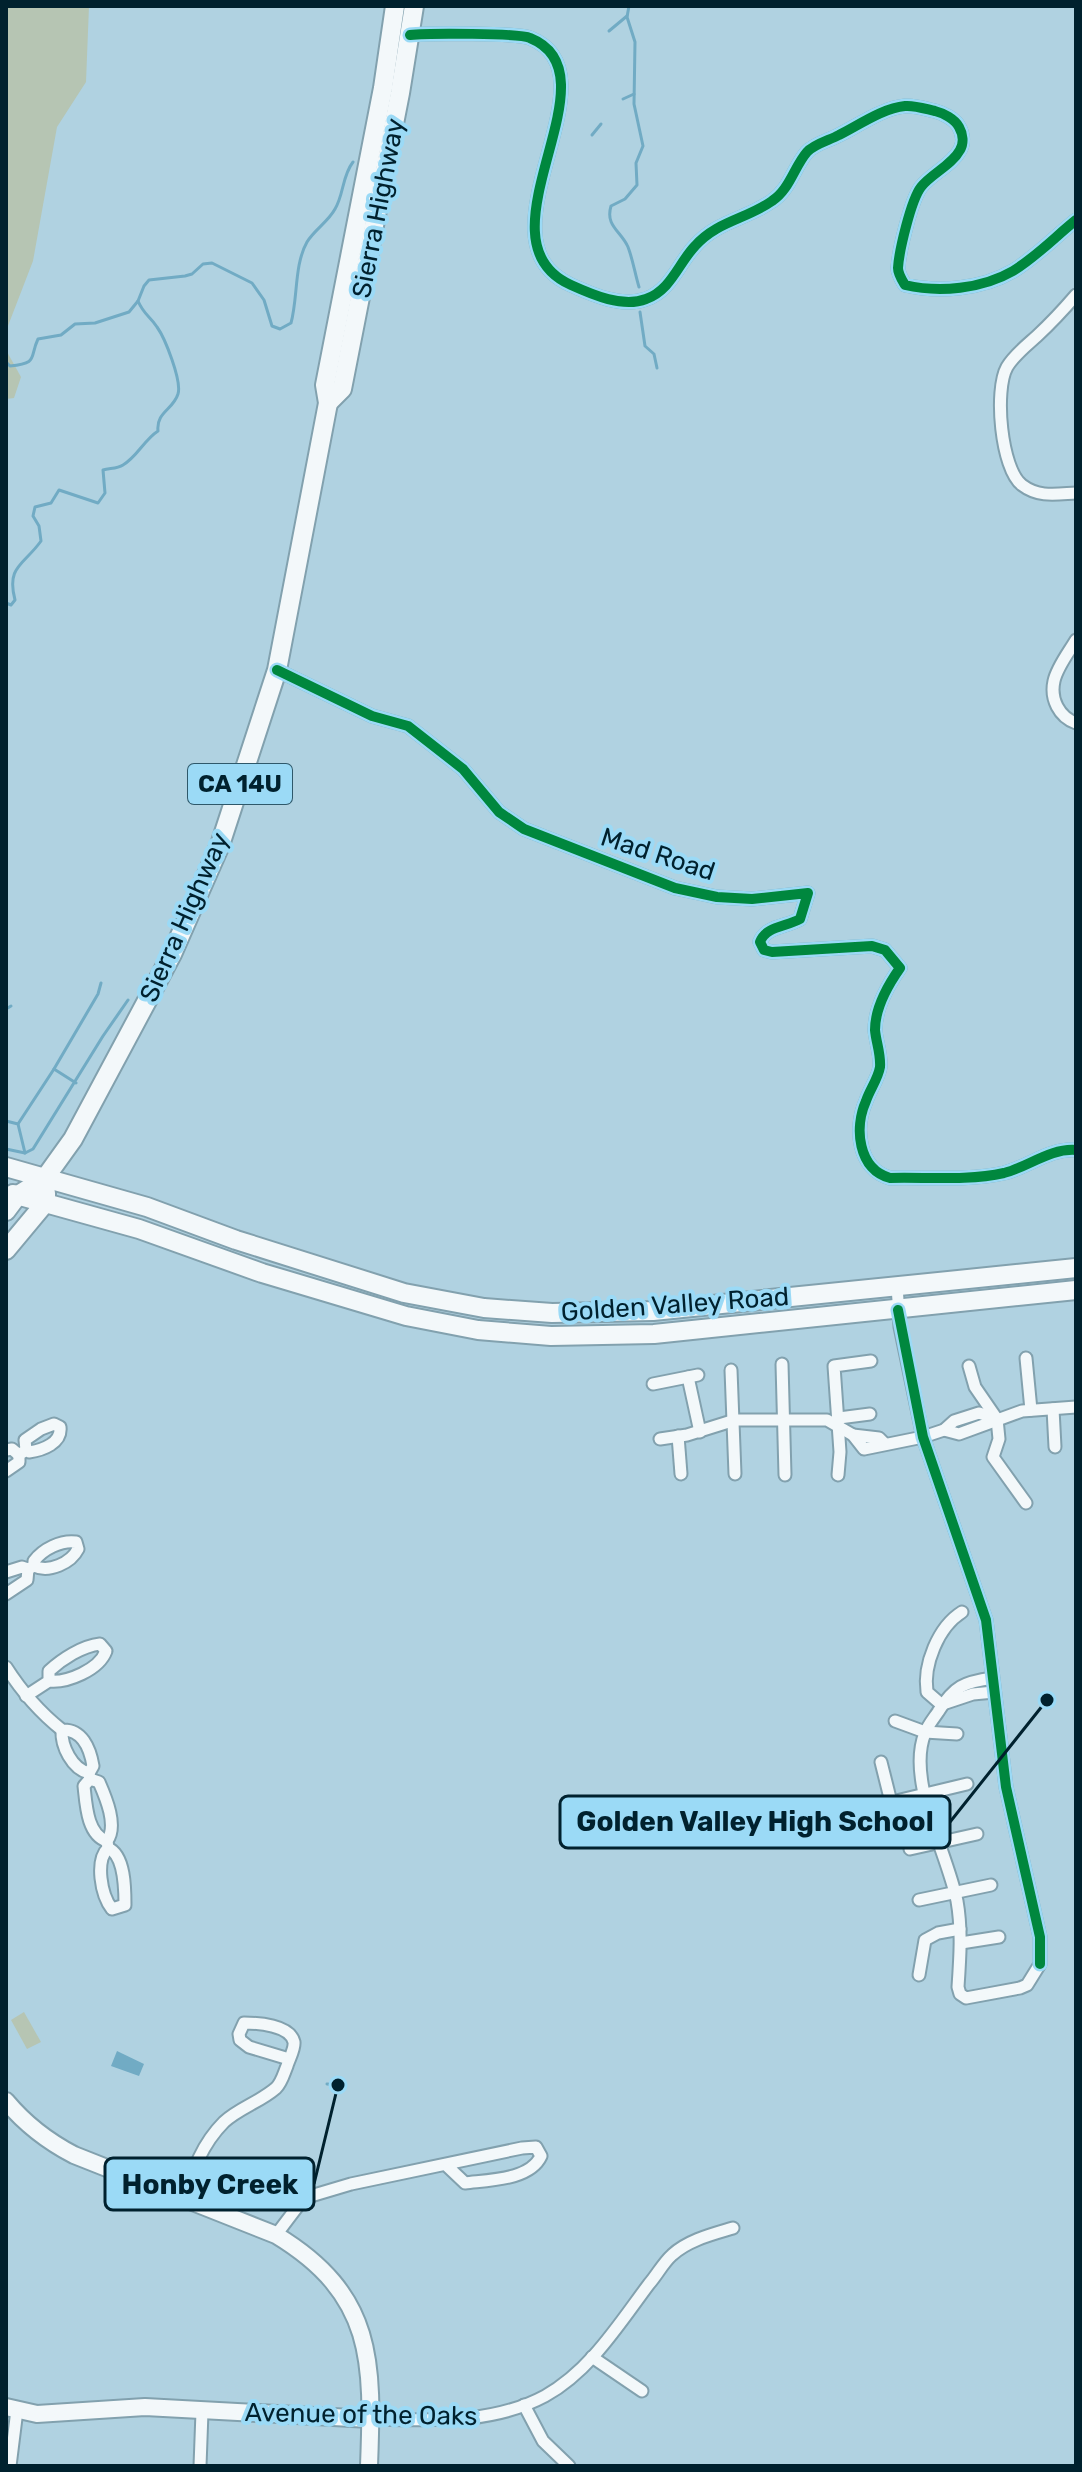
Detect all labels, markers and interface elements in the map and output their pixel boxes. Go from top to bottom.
street label: Sierra Highway [346,116,411,300]
road number: CA 14U [188,764,292,804]
street label: Mad Road [597,821,719,888]
street label: Sierra Highway [133,828,236,1007]
street label: Golden Valley Road [560,1281,790,1328]
callout: Golden Valley High School [560,1796,950,1848]
text: Golden Valley High School [576,1805,934,1838]
callout: Honby Creek [105,2158,314,2210]
text: Honby Creek [122,2168,299,2201]
street label: Avenue of the Oaks [244,2397,478,2432]

